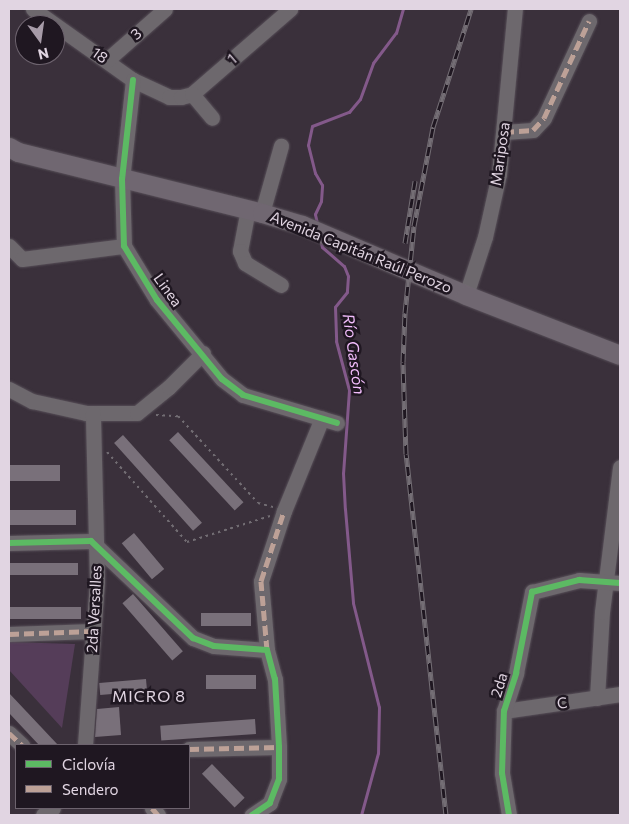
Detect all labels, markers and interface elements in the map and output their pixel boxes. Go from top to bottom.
north arrow [15,15,65,65]
street label: 3 [127,24,145,44]
street label: 18 [88,43,112,67]
text: N [36,45,51,64]
street label: 1 [224,50,240,68]
street label: Mariposa [487,121,513,187]
street label: Avenida Capitán Raúl Perozo [268,207,454,297]
street label: Linea [150,270,186,310]
water label: Río Gascón [339,312,369,396]
street label: 2da Versalles [83,565,105,653]
street label: 2da [487,670,511,700]
district label: MICRO 8 [111,686,187,706]
street label: C [556,693,568,713]
legend [15,744,190,809]
text: Ciclovía [62,755,115,773]
text: Sendero [62,780,119,798]

